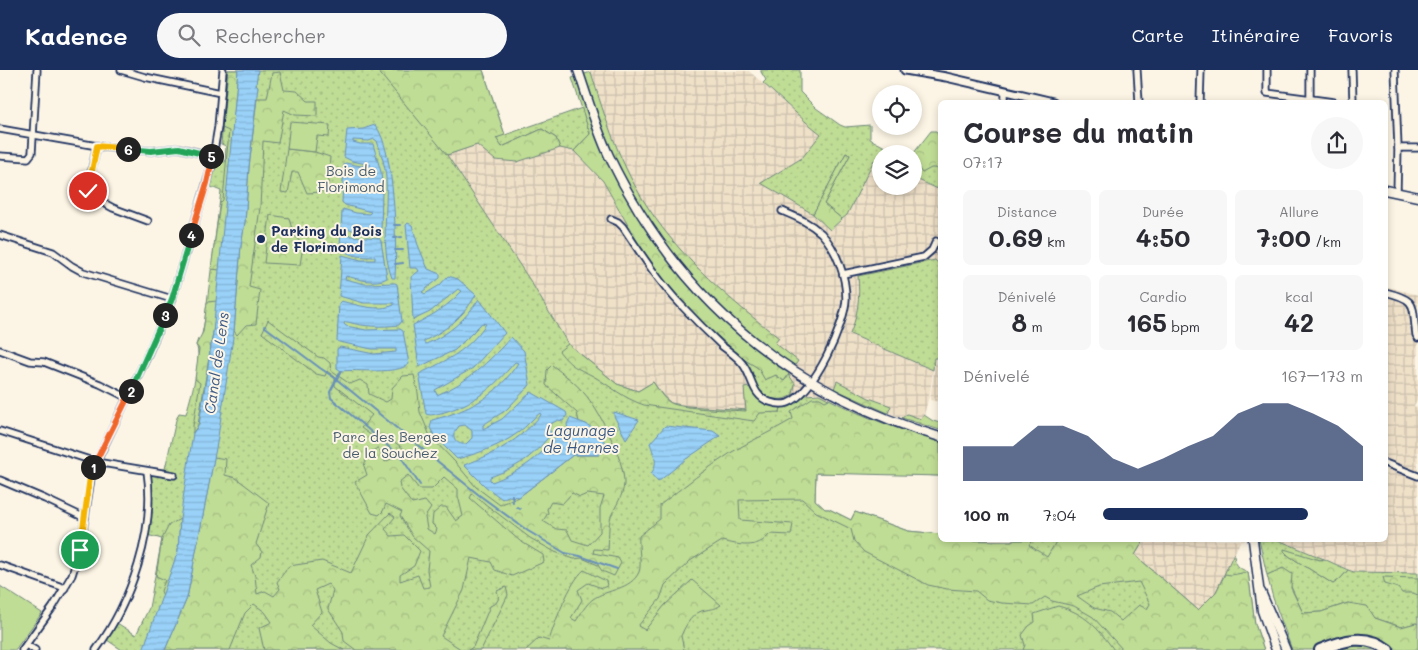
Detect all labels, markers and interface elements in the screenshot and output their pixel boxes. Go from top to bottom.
search box [157,13,507,58]
text: Kadence [25,20,127,51]
icon: search [175,21,203,49]
text: Rechercher [215,23,326,48]
text: Carte [1132,23,1184,47]
text: Itinéraire [1212,23,1300,47]
text: Favoris [1328,23,1393,47]
map controls [872,85,922,195]
button: locate [872,85,922,135]
text: Course du matin [963,114,1194,150]
button: share [1311,117,1363,169]
pin: 6 [116,136,140,162]
text: 6 [124,140,133,159]
pin: 5 [198,144,224,168]
button: layers [872,145,922,195]
text: 5 [207,147,216,166]
text: 07:17 [963,151,1003,172]
park label: Bois de Florimond [317,161,385,196]
pin [67,170,109,212]
icon: check [74,177,102,205]
text: Distance [997,202,1057,221]
text: Durée [1142,202,1184,221]
text: Allure [1279,202,1319,221]
place label: Parking du Bois de Florimond [271,221,382,256]
text: 0.69 [988,221,1042,253]
text: 4:50 [1136,221,1190,253]
text: 7:00 [1257,221,1311,253]
pin: 4 [178,222,204,248]
text: 4 [187,226,196,245]
text: km [1042,232,1066,251]
text: /km [1311,232,1341,251]
marker: Parking du Bois de Florimond [255,233,267,245]
text: Dénivelé [998,287,1056,306]
text: Cardio [1139,287,1187,306]
text: kcal [1285,287,1313,306]
pin: 3 [152,302,178,328]
text: 3 [161,306,170,325]
text: 8 [1011,306,1027,338]
text: 165 [1126,306,1167,338]
text: 42 [1284,306,1314,338]
water label: Canal de Lens [199,311,233,415]
text: m [1027,317,1043,336]
text: bpm [1167,317,1200,336]
text: Dénivelé [963,365,1030,386]
text: 167–173 m [1281,365,1363,386]
pin: 2 [118,378,144,404]
text: 2 [128,382,135,401]
water label: Lagunage de Harnes [543,420,619,457]
park label: Parc des Berges de la Souchez [333,427,447,462]
pin: 1 [80,454,106,480]
text: 1 [90,458,97,477]
text: 100 m [963,504,1009,525]
text: 7:04 [1043,504,1076,525]
pin [59,529,101,571]
icon: arrive [66,536,94,564]

